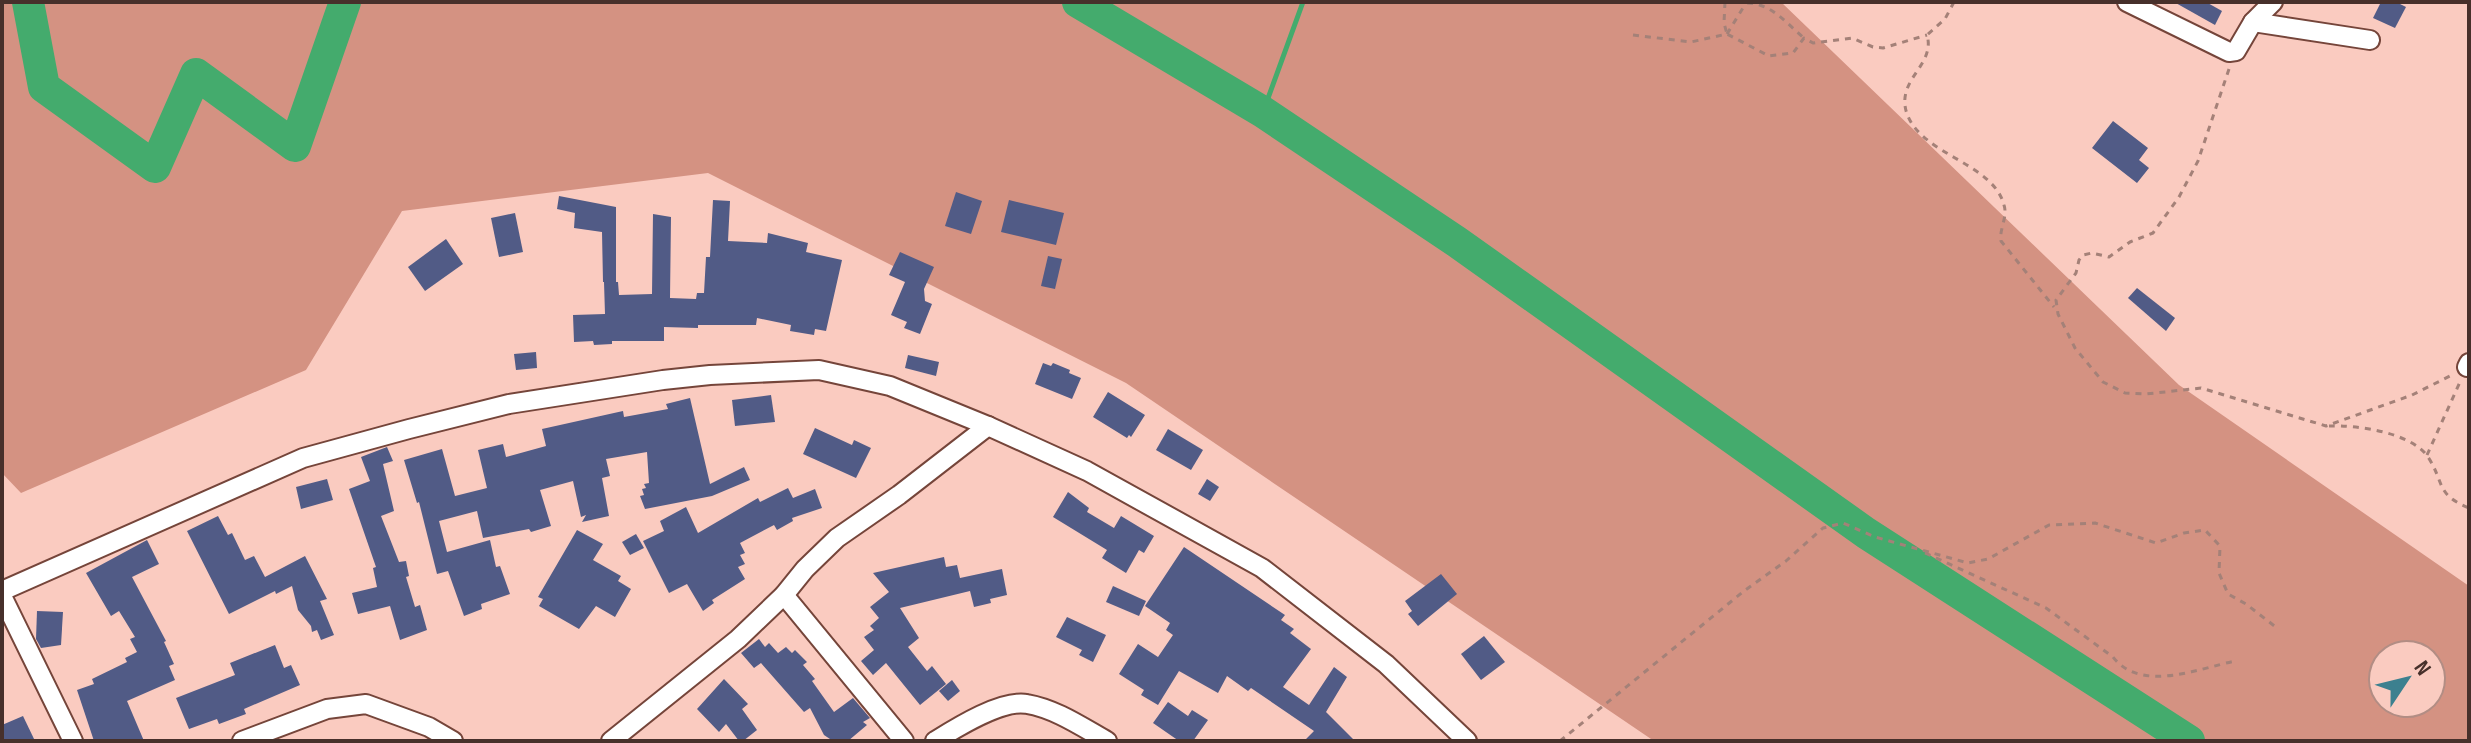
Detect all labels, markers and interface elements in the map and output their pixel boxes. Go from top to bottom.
north arrow [2367,639,2447,719]
text: N [2408,656,2437,681]

